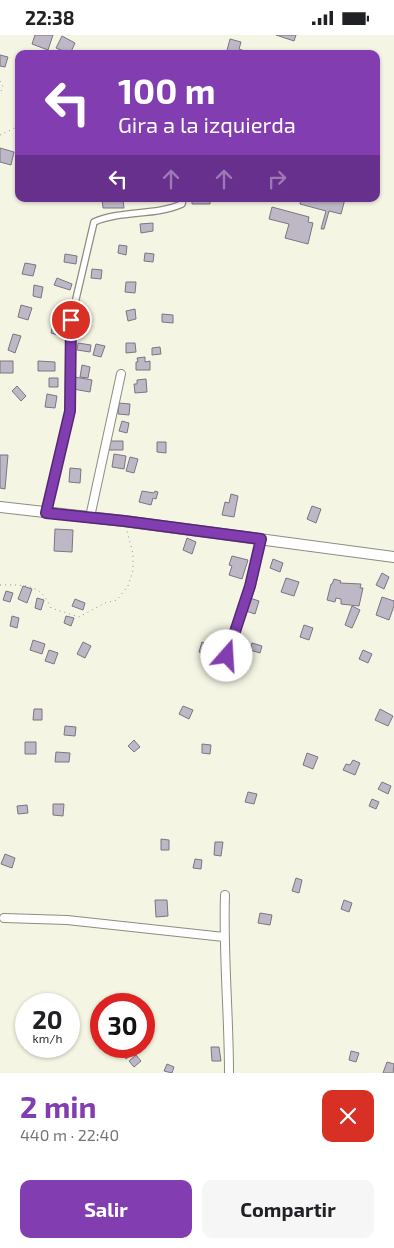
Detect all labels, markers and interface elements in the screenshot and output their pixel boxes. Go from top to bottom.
text: 22:38 [25,6,75,29]
text: 100 m [118,69,216,111]
icon: left [35,70,100,135]
text: Gira a la izquierda [118,111,296,137]
icon: left [104,165,132,193]
icon: ahead [157,165,185,193]
icon: ahead [210,165,238,193]
icon: right [263,165,291,193]
pin [50,299,92,341]
icon: arrive [57,306,85,334]
position arrow [200,629,252,681]
speed limit sign: 30 [90,993,155,1058]
text: 20 [32,1004,63,1034]
text: km/h [33,1031,62,1045]
text: 2 min [20,1088,97,1124]
button: close [322,1090,374,1142]
text: 440 m · 22:40 [20,1125,119,1144]
button: Salir [20,1180,192,1238]
button: Compartir [202,1180,374,1238]

